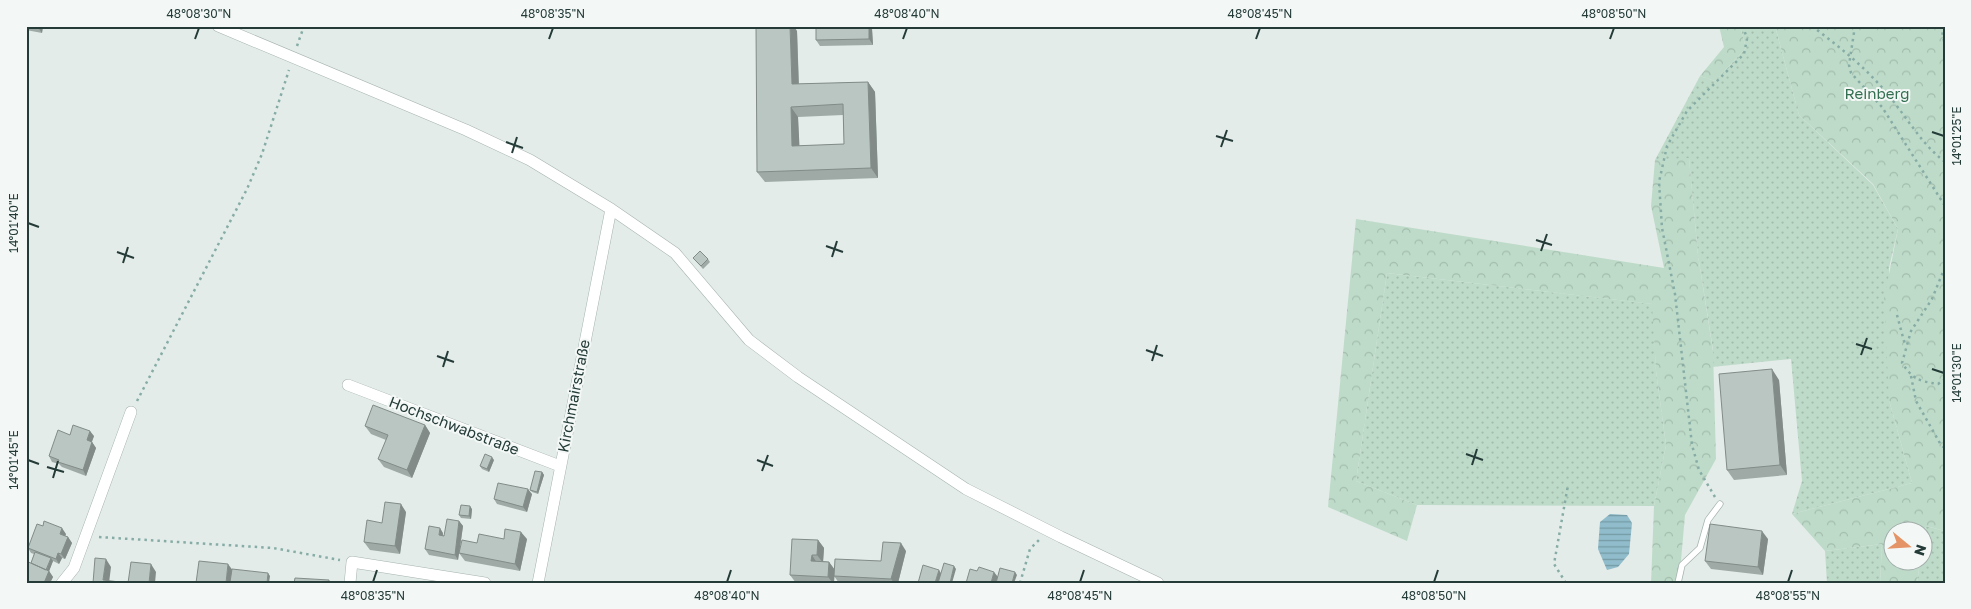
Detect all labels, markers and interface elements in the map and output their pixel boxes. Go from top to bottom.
text: 48°08'30"N [167,6,231,21]
text: 48°08'35"N [521,6,585,21]
text: 48°08'40"N [874,6,940,21]
text: 48°08'45"N [1228,6,1292,21]
text: 48°08'50"N [1582,6,1646,21]
park label: Reinberg [1845,84,1909,102]
text: 14°01'25"E [1949,106,1964,166]
text: 14°01'40"E [6,193,21,253]
street label: Kirchmairstraße [553,338,593,454]
text: 14°01'30"E [1949,343,1964,403]
street label: Hochschwabstraße [387,392,522,458]
text: 14°01'45"E [6,430,21,490]
north arrow [1884,522,1934,572]
text: N [1911,542,1931,558]
text: 48°08'35"N [341,588,405,603]
text: 48°08'40"N [694,588,760,603]
text: 48°08'45"N [1048,588,1112,603]
text: 48°08'50"N [1402,588,1466,603]
text: 48°08'55"N [1756,588,1820,603]

